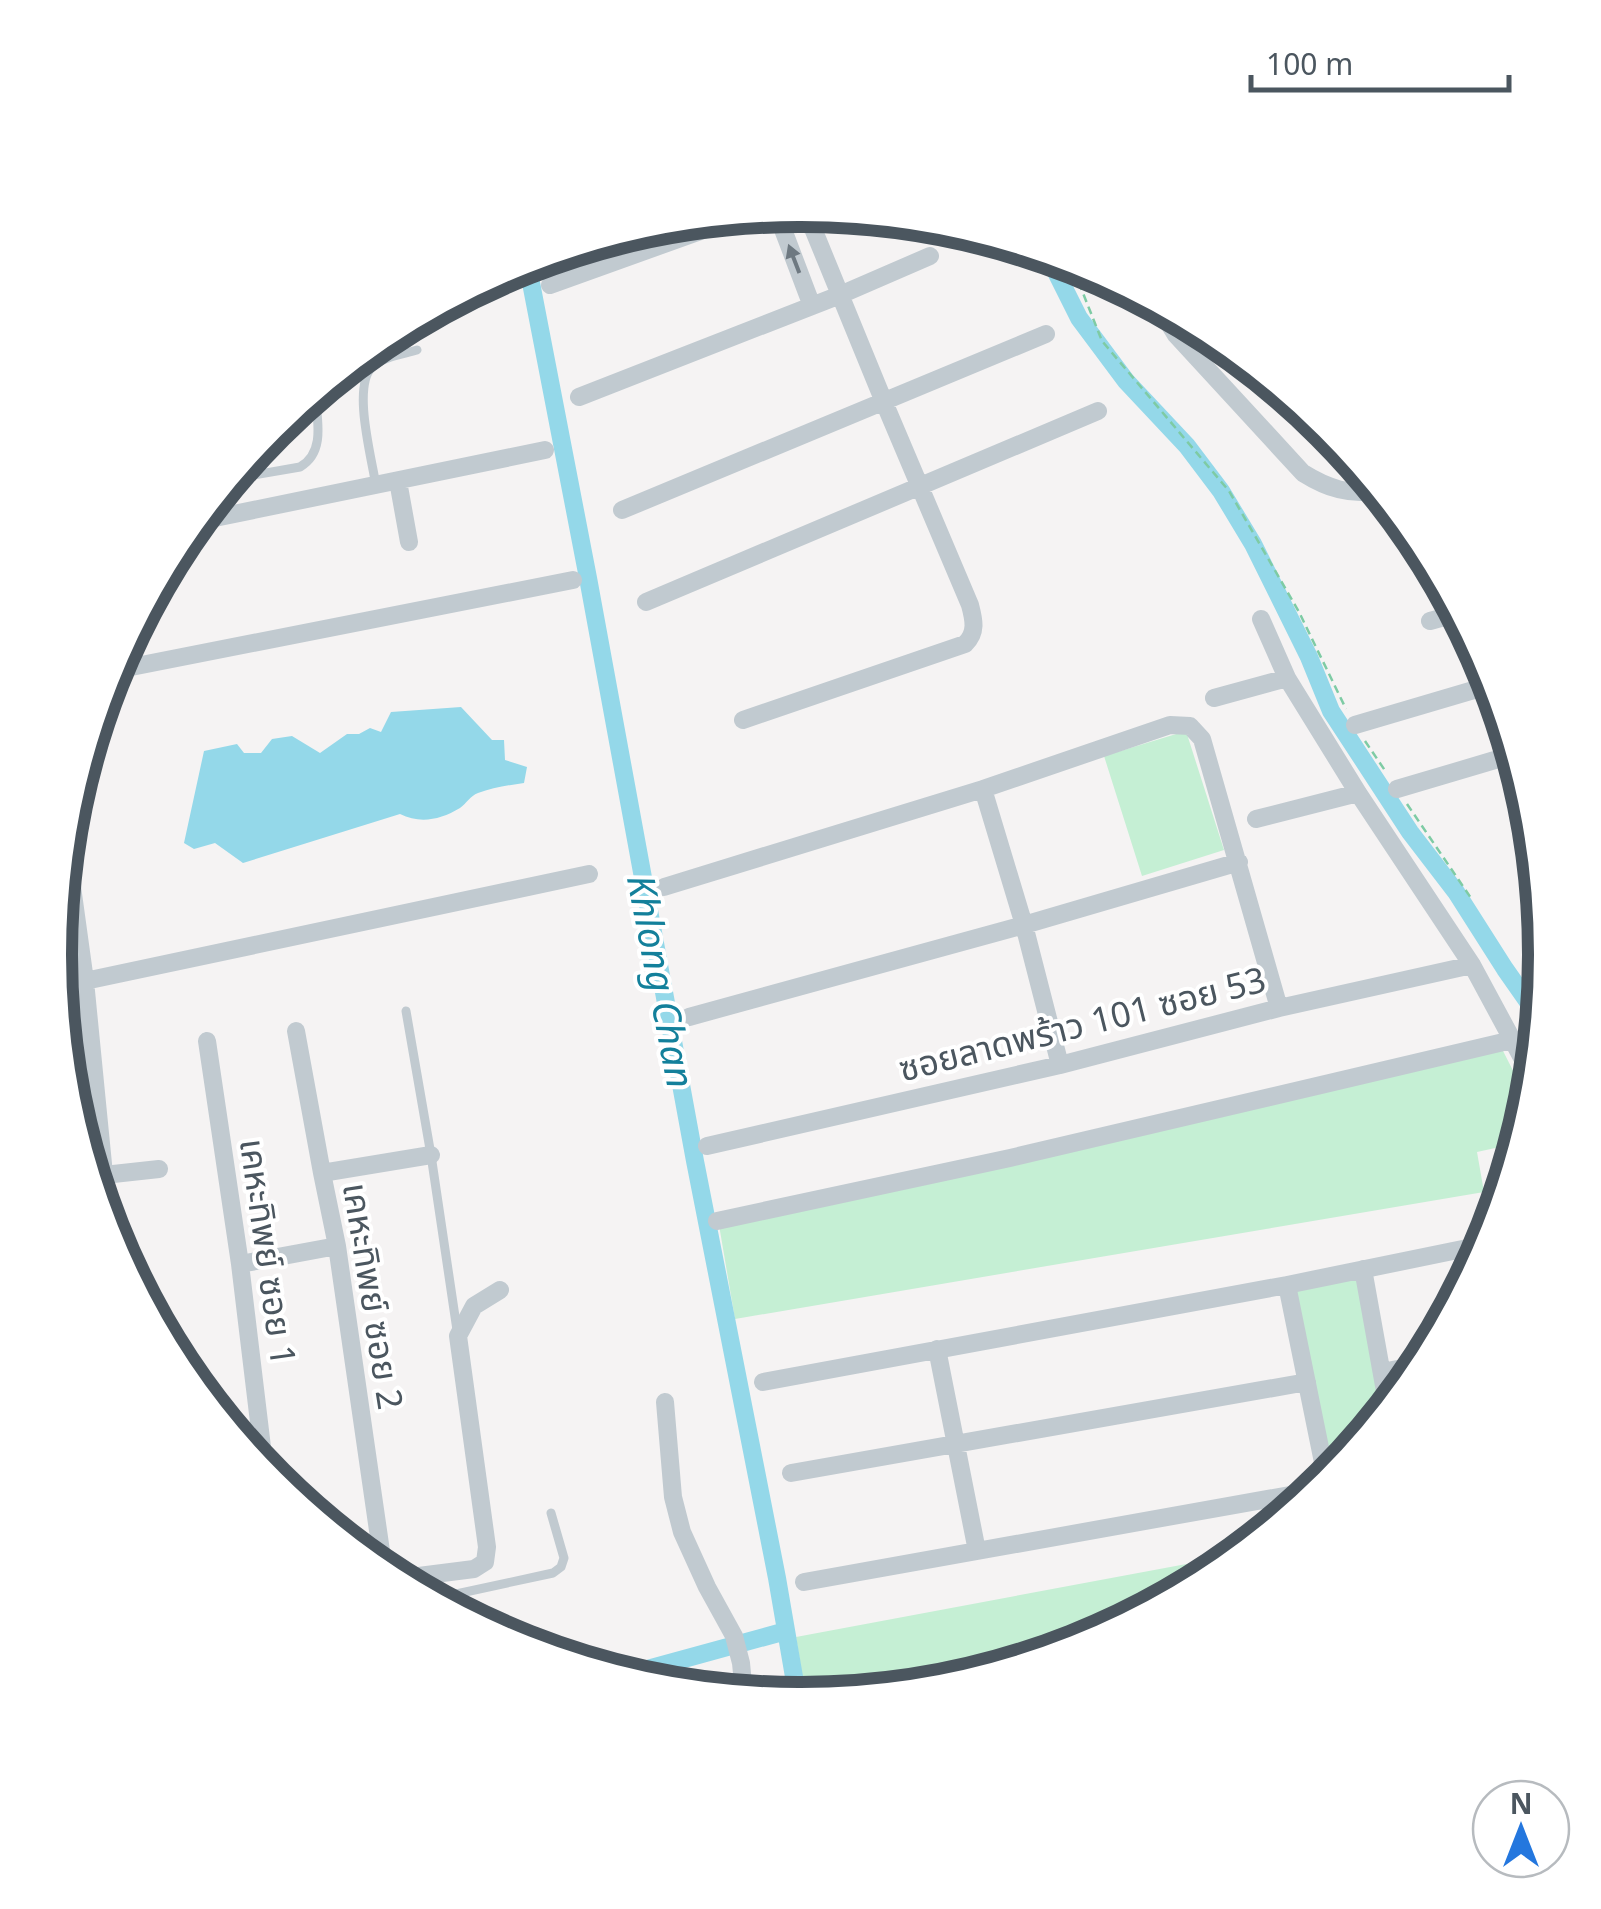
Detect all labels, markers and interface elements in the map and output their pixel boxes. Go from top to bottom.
scale bar [1251,30,1508,92]
text: 100 m [1266,43,1353,84]
one-way arrow [786,243,801,273]
water label: Khlong Chan [616,870,708,1092]
street label: ซอยลาดพร้าว 101 ซอย 53 [894,955,1270,1091]
street label: เคหะทิพย์ ซอย 1 [230,1135,308,1369]
street label: เคหะทิพย์ ซอย 2 [333,1179,415,1413]
north arrow [1471,1779,1571,1879]
text: N [1510,1784,1532,1822]

